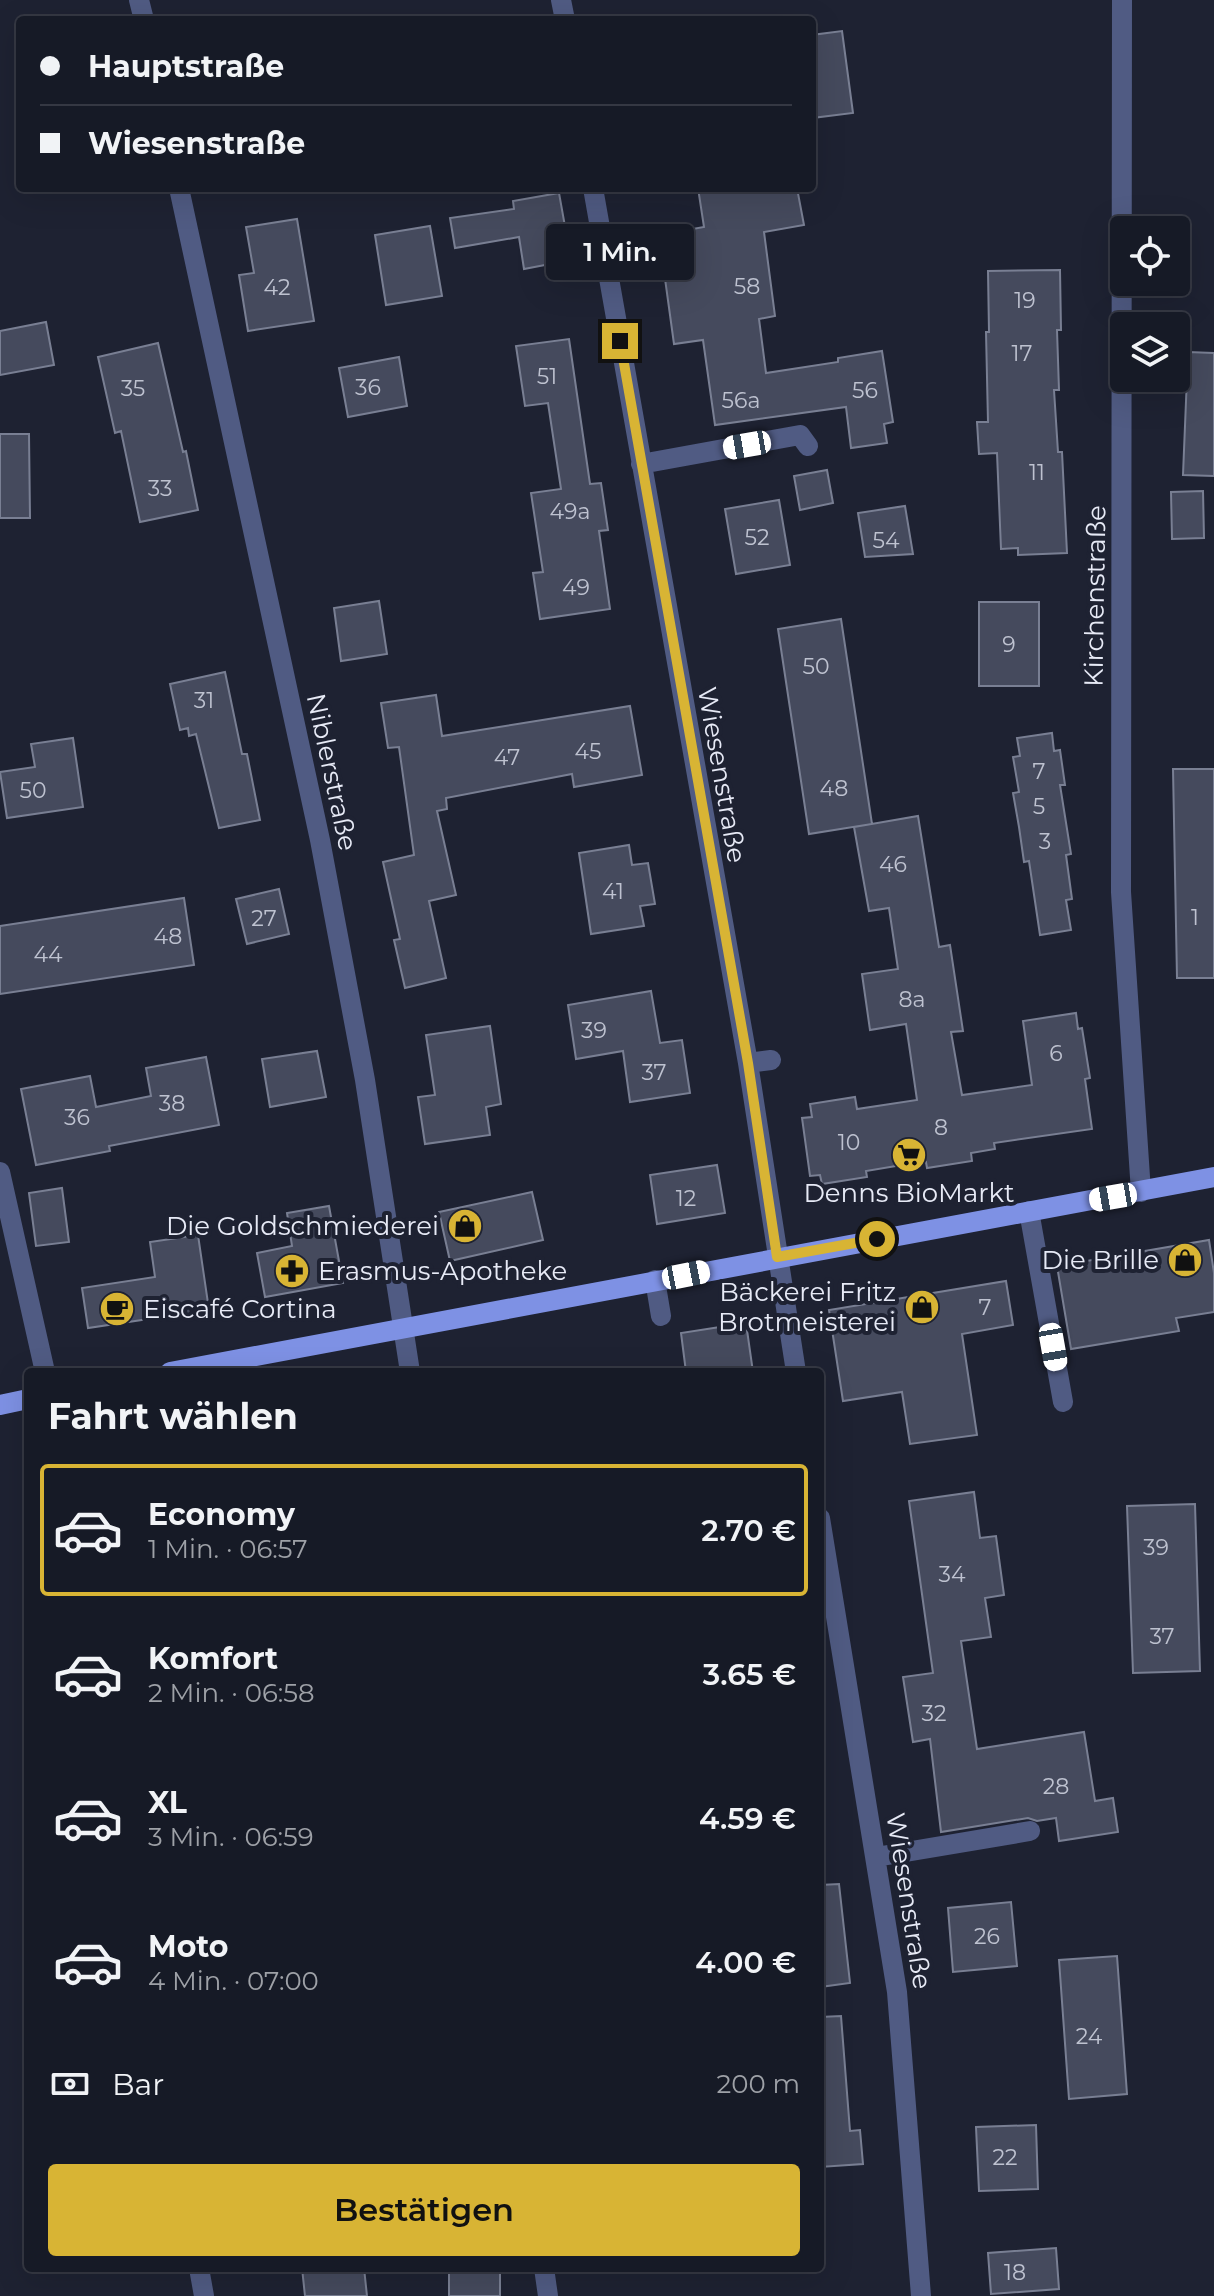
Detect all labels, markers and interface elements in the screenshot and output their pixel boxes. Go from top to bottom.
text: Hauptstraße [88,48,284,85]
text: Wiesenstraße [88,125,305,162]
map controls [1110,216,1190,392]
button: locate [1110,216,1190,296]
callout: 1 Min. [546,225,694,281]
text: 1 Min. [583,236,657,268]
house number: 58 [734,273,760,300]
house number: 42 [264,274,291,301]
house number: 19 [1014,287,1036,314]
button: layers [1110,312,1190,392]
route end [602,323,638,359]
house number: 17 [1012,340,1032,367]
house number: 51 [537,363,557,390]
house number: 36 [355,374,381,401]
house number: 35 [121,375,145,402]
house number: 56 [852,377,878,404]
house number: 56a [722,387,760,414]
car [721,429,773,461]
house number: 11 [1029,459,1045,486]
house number: 33 [148,475,172,502]
house number: 49a [550,498,590,525]
street label: Kirchenstraße [1077,505,1113,687]
house number: 52 [745,524,769,551]
house number: 54 [873,527,900,554]
house number: 49 [562,574,590,601]
house number: 9 [1002,631,1016,658]
house number: 50 [802,653,830,680]
street label: Wiesenstraße [691,685,753,865]
house number: 31 [194,687,214,714]
street label: Niblerstraße [300,690,364,854]
house number: 45 [575,738,601,765]
house number: 47 [494,744,520,771]
house number: 7 [1033,758,1046,785]
house number: 48 [820,775,848,802]
house number: 50 [19,777,47,804]
house number: 5 [1033,793,1045,820]
house number: 3 [1039,828,1051,855]
house number: 46 [879,851,907,878]
house number: 41 [602,878,624,905]
house number: 1 [1191,904,1199,931]
house number: 27 [251,905,277,932]
house number: 48 [154,923,182,950]
house number: 44 [33,941,63,968]
house number: 8a [898,986,926,1013]
house number: 39 [581,1017,607,1044]
house number: 6 [1049,1040,1063,1067]
house number: 37 [641,1059,667,1086]
house number: 38 [159,1090,185,1117]
house number: 36 [64,1104,90,1131]
house number: 8 [934,1114,948,1141]
house number: 10 [838,1129,860,1156]
supermarket icon: Denns BioMarkt [890,1136,928,1174]
place label: Denns BioMarkt [803,1177,1015,1209]
car [1087,1181,1139,1213]
house number: 12 [676,1185,696,1212]
shop icon: Die Goldschmiederei [446,1207,484,1245]
place label: Die Goldschmiederei [166,1210,439,1242]
route start [859,1221,895,1257]
shop icon: Die Brille [1166,1241,1204,1279]
place label: Die Brille [1041,1244,1159,1276]
pharmacy icon: Erasmus-Apotheke [273,1252,311,1290]
place label: Erasmus-Apotheke [318,1255,567,1287]
car [660,1259,712,1291]
place label: Bäckerei Fritz Brotmeisterei [718,1276,896,1338]
shop icon: Bäckerei Fritz Brotmeisterei [903,1288,941,1326]
cafe icon: Eiscafé Cortina [98,1290,136,1328]
place label: Eiscafé Cortina [143,1293,337,1325]
house number: 7 [979,1294,992,1321]
car [1037,1321,1069,1373]
text: Fahrt wählen [48,1394,298,1438]
icon: car [52,1494,124,1566]
text: Economy [148,1496,295,1533]
text: 2.70 € [701,1512,796,1549]
text: 1 Min. · 06:57 [148,1533,308,1565]
house number: 39 [1143,1534,1169,1561]
house number: 34 [939,1561,966,1588]
house number: 37 [1149,1623,1175,1650]
icon: car [52,1638,124,1710]
text: Komfort [148,1640,278,1677]
text: 3.65 € [703,1656,796,1693]
text: 2 Min. · 06:58 [148,1677,315,1709]
house number: 32 [922,1700,946,1727]
house number: 28 [1043,1773,1069,1800]
icon: car [52,1782,124,1854]
text: XL [148,1784,187,1821]
text: 4.59 € [699,1800,796,1837]
street label: Wiesenstraße [879,1811,939,1991]
text: 3 Min. · 06:59 [148,1821,314,1853]
house number: 26 [974,1923,1000,1950]
icon: car [52,1926,124,1998]
text: Moto [148,1928,229,1965]
text: 4.00 € [695,1944,796,1981]
text: 4 Min. · 07:00 [148,1965,319,1997]
house number: 24 [1076,2023,1103,2050]
icon: cash [48,2062,92,2106]
text: Bar [112,2066,164,2103]
text: 200 m [716,2068,800,2100]
house number: 22 [993,2144,1018,2171]
button: Bestätigen [48,2164,800,2256]
house number: 18 [1004,2259,1026,2286]

